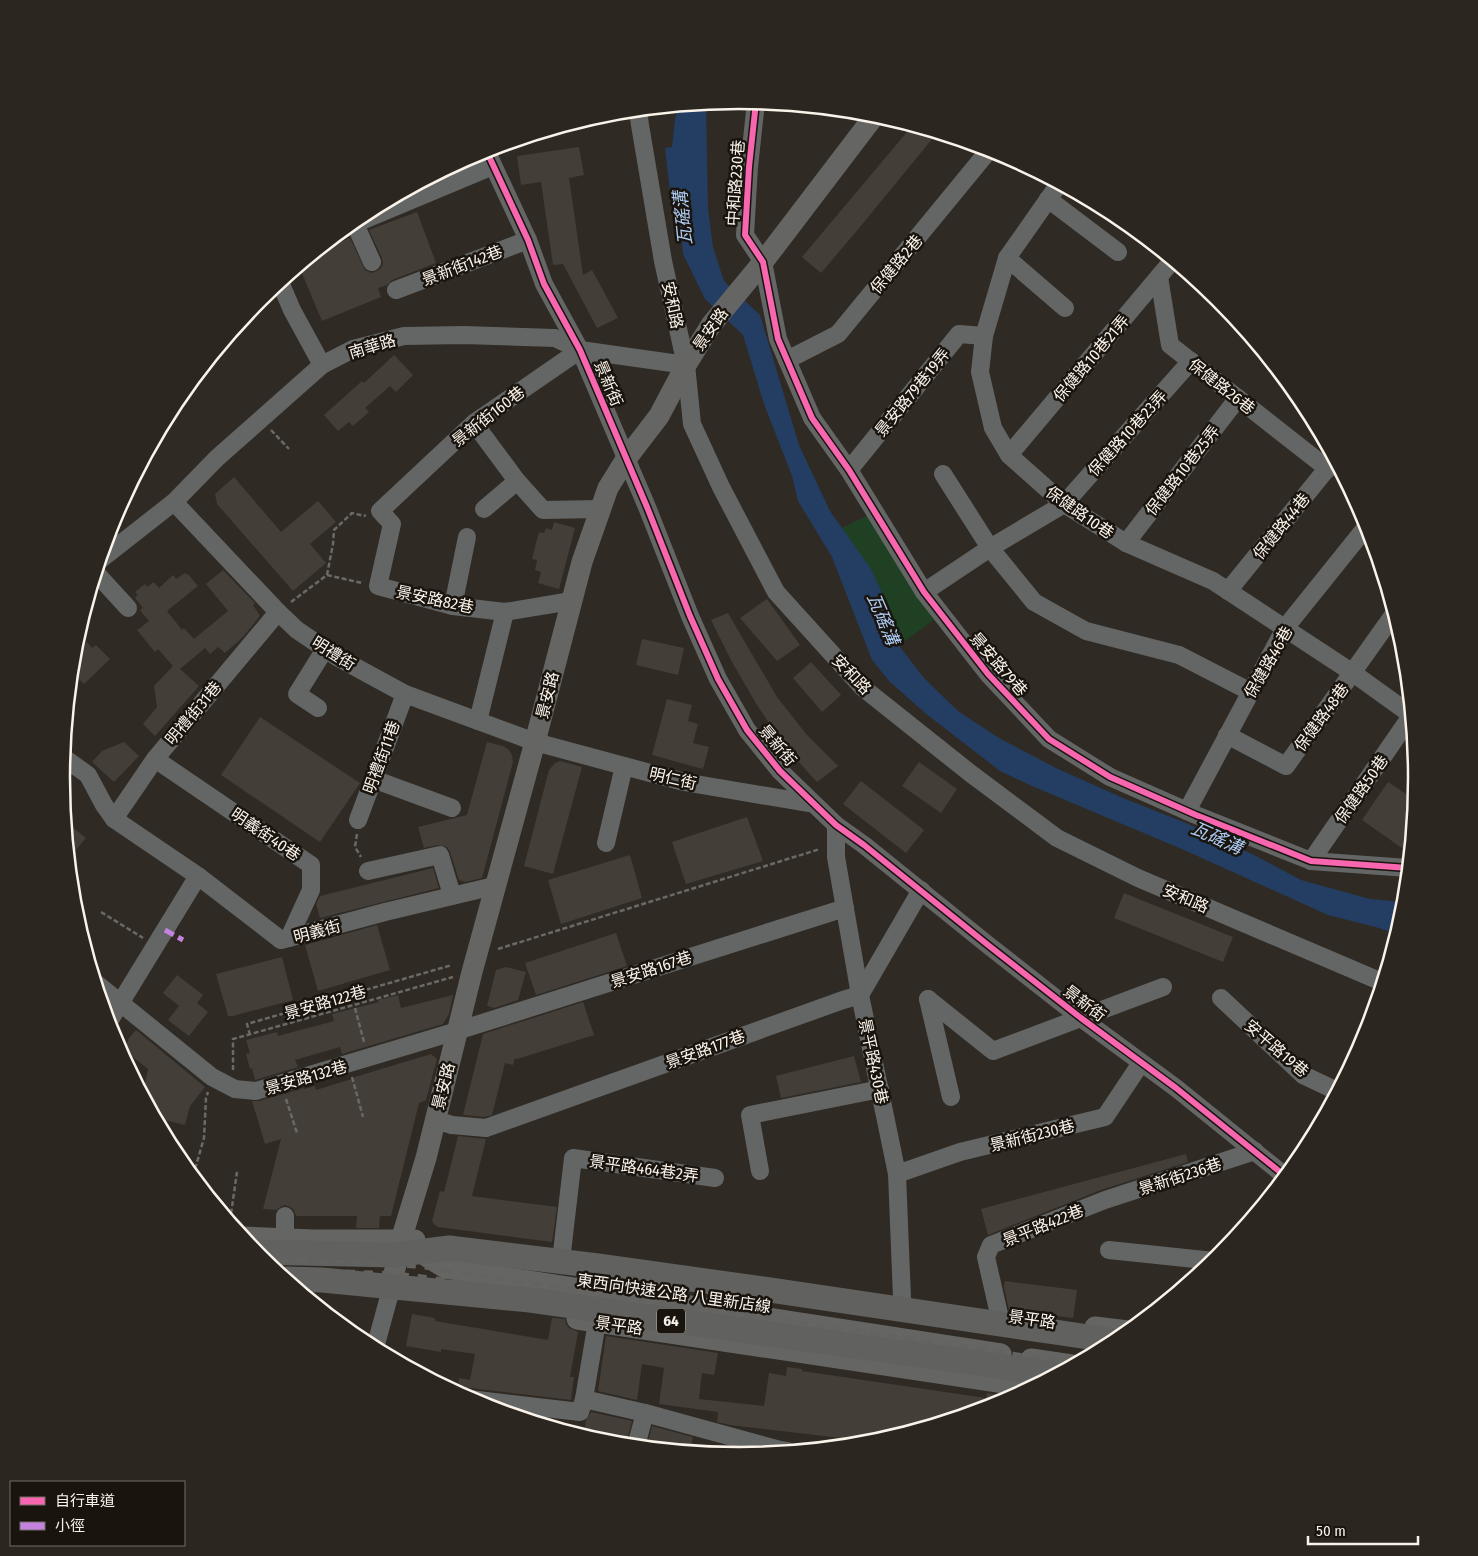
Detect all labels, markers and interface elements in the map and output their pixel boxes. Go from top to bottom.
street label: 中和路230巷 [723,139,748,227]
water label: 瓦磘溝 [669,187,697,246]
street label: 保健路2巷 [866,231,926,298]
street label: 景新街142巷 [419,241,505,290]
street label: 安和路 [658,280,687,331]
street label: 景安路 [689,304,732,354]
street label: 保健路10巷21弄 [1050,311,1133,406]
street label: 南華路 [346,330,398,363]
street label: 景安路79巷19弄 [871,344,954,440]
street label: 保健路26巷 [1185,355,1259,418]
street label: 景新街 [590,357,627,409]
street label: 景新街160巷 [448,382,528,451]
street label: 保健路10巷23弄 [1084,387,1171,480]
street label: 保健路10巷25弄 [1141,422,1223,519]
street label: 保健路10巷 [1042,482,1117,543]
street label: 保健路44巷 [1249,489,1314,563]
street label: 景安路82巷 [394,582,475,617]
water label: 瓦磘溝 [862,590,905,651]
street label: 保健路46巷 [1240,623,1297,702]
street label: 景安路79巷 [966,629,1031,700]
street label: 明禮街 [308,633,359,674]
street label: 安和路 [828,650,875,698]
street label: 景安路 [532,670,563,721]
street label: 明禮街31巷 [161,678,225,749]
street label: 保健路48巷 [1290,679,1353,755]
street label: 明禮街11巷 [360,718,403,796]
street label: 景新街 [755,721,800,770]
street label: 保健路50巷 [1331,751,1392,827]
street label: 明仁街 [647,764,698,793]
street label: 明義街40巷 [227,804,304,865]
water label: 瓦磘溝 [1188,817,1249,860]
street label: 安和路 [1160,880,1212,917]
street label: 明義街 [291,916,343,947]
street label: 景安路167巷 [608,947,694,992]
street label: 景新街 [1060,981,1110,1025]
street label: 景安路122巷 [282,982,368,1023]
street label: 安平路19巷 [1241,1016,1312,1081]
street label: 景平路430巷 [855,1017,892,1106]
street label: 景安路177巷 [663,1026,748,1073]
street label: 景安路132巷 [263,1057,349,1098]
street label: 景安路 [428,1061,459,1112]
street label: 景新街230巷 [988,1116,1076,1155]
street label: 景平路464巷2弄 [588,1151,700,1186]
street label: 景新街236巷 [1136,1154,1224,1199]
street label: 景平路422巷 [1000,1201,1086,1250]
street label: 東西向快速公路 八里新店線 [576,1270,772,1317]
street label: 景平路 [1007,1307,1057,1332]
road number: 64 [657,1308,685,1334]
street label: 景平路 [594,1313,644,1338]
legend [10,1481,185,1546]
text: 自行車道 [55,1492,115,1510]
scale bar [1308,1514,1418,1546]
text: 小徑 [55,1517,85,1535]
text: 50 m [1316,1522,1346,1540]

